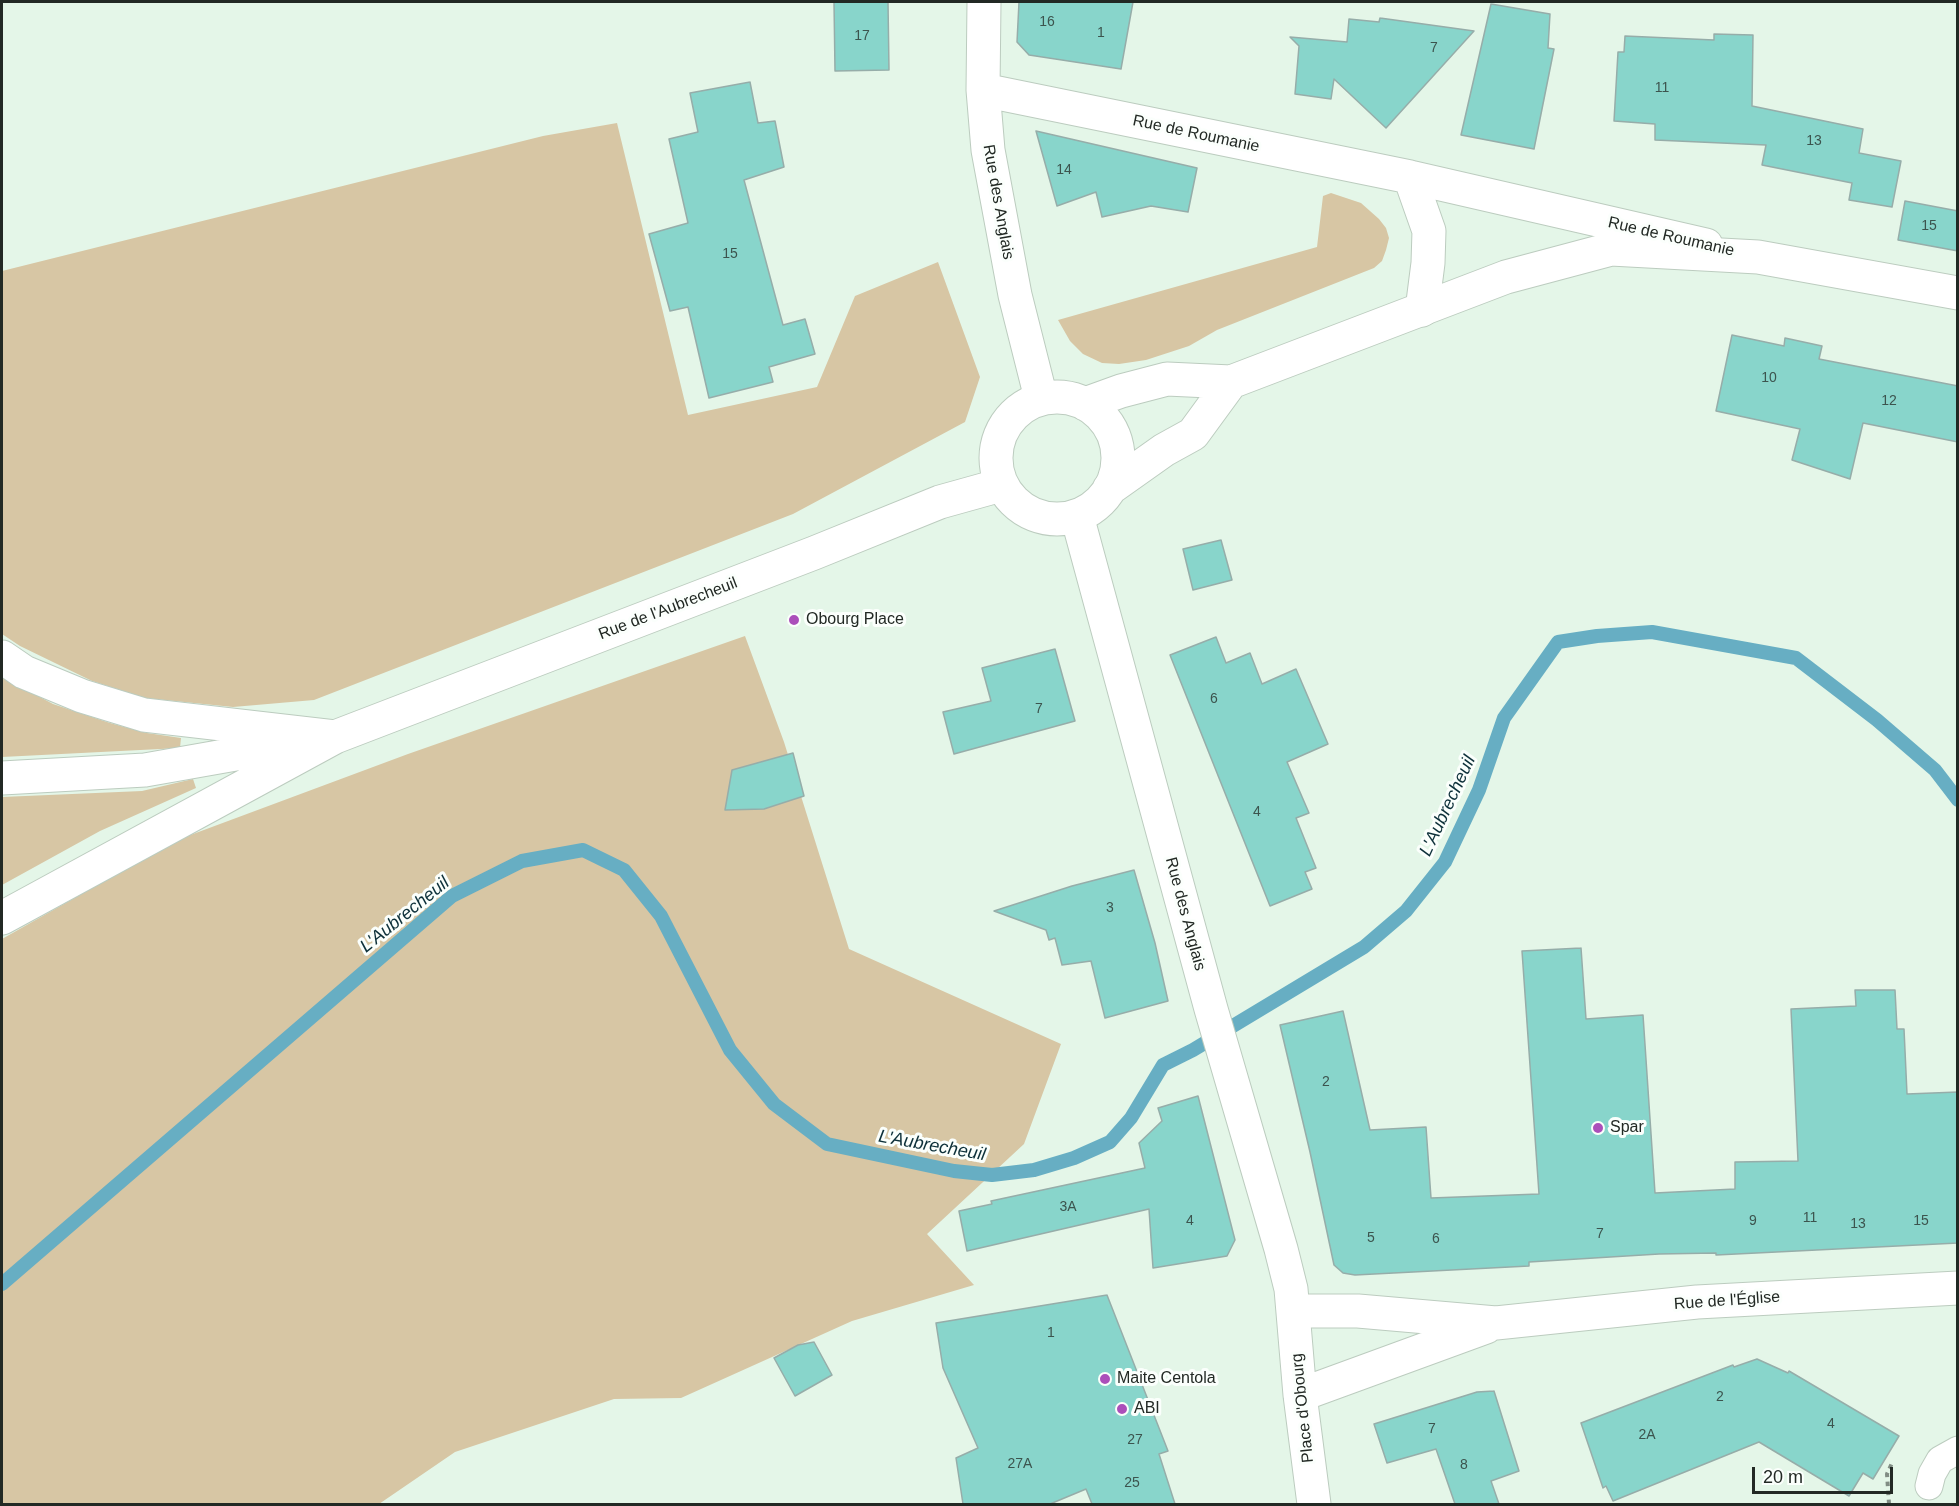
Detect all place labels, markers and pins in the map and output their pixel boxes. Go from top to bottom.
place label: Obourg Place [806,610,904,630]
marker: Obourg Place [787,613,801,627]
place label: Spar [1610,1118,1644,1138]
marker: Spar [1591,1121,1605,1135]
place label: Maite Centola [1117,1369,1216,1389]
marker: Maite Centola [1098,1372,1112,1386]
place label: ABI [1134,1399,1160,1419]
marker: ABI [1115,1402,1129,1416]

